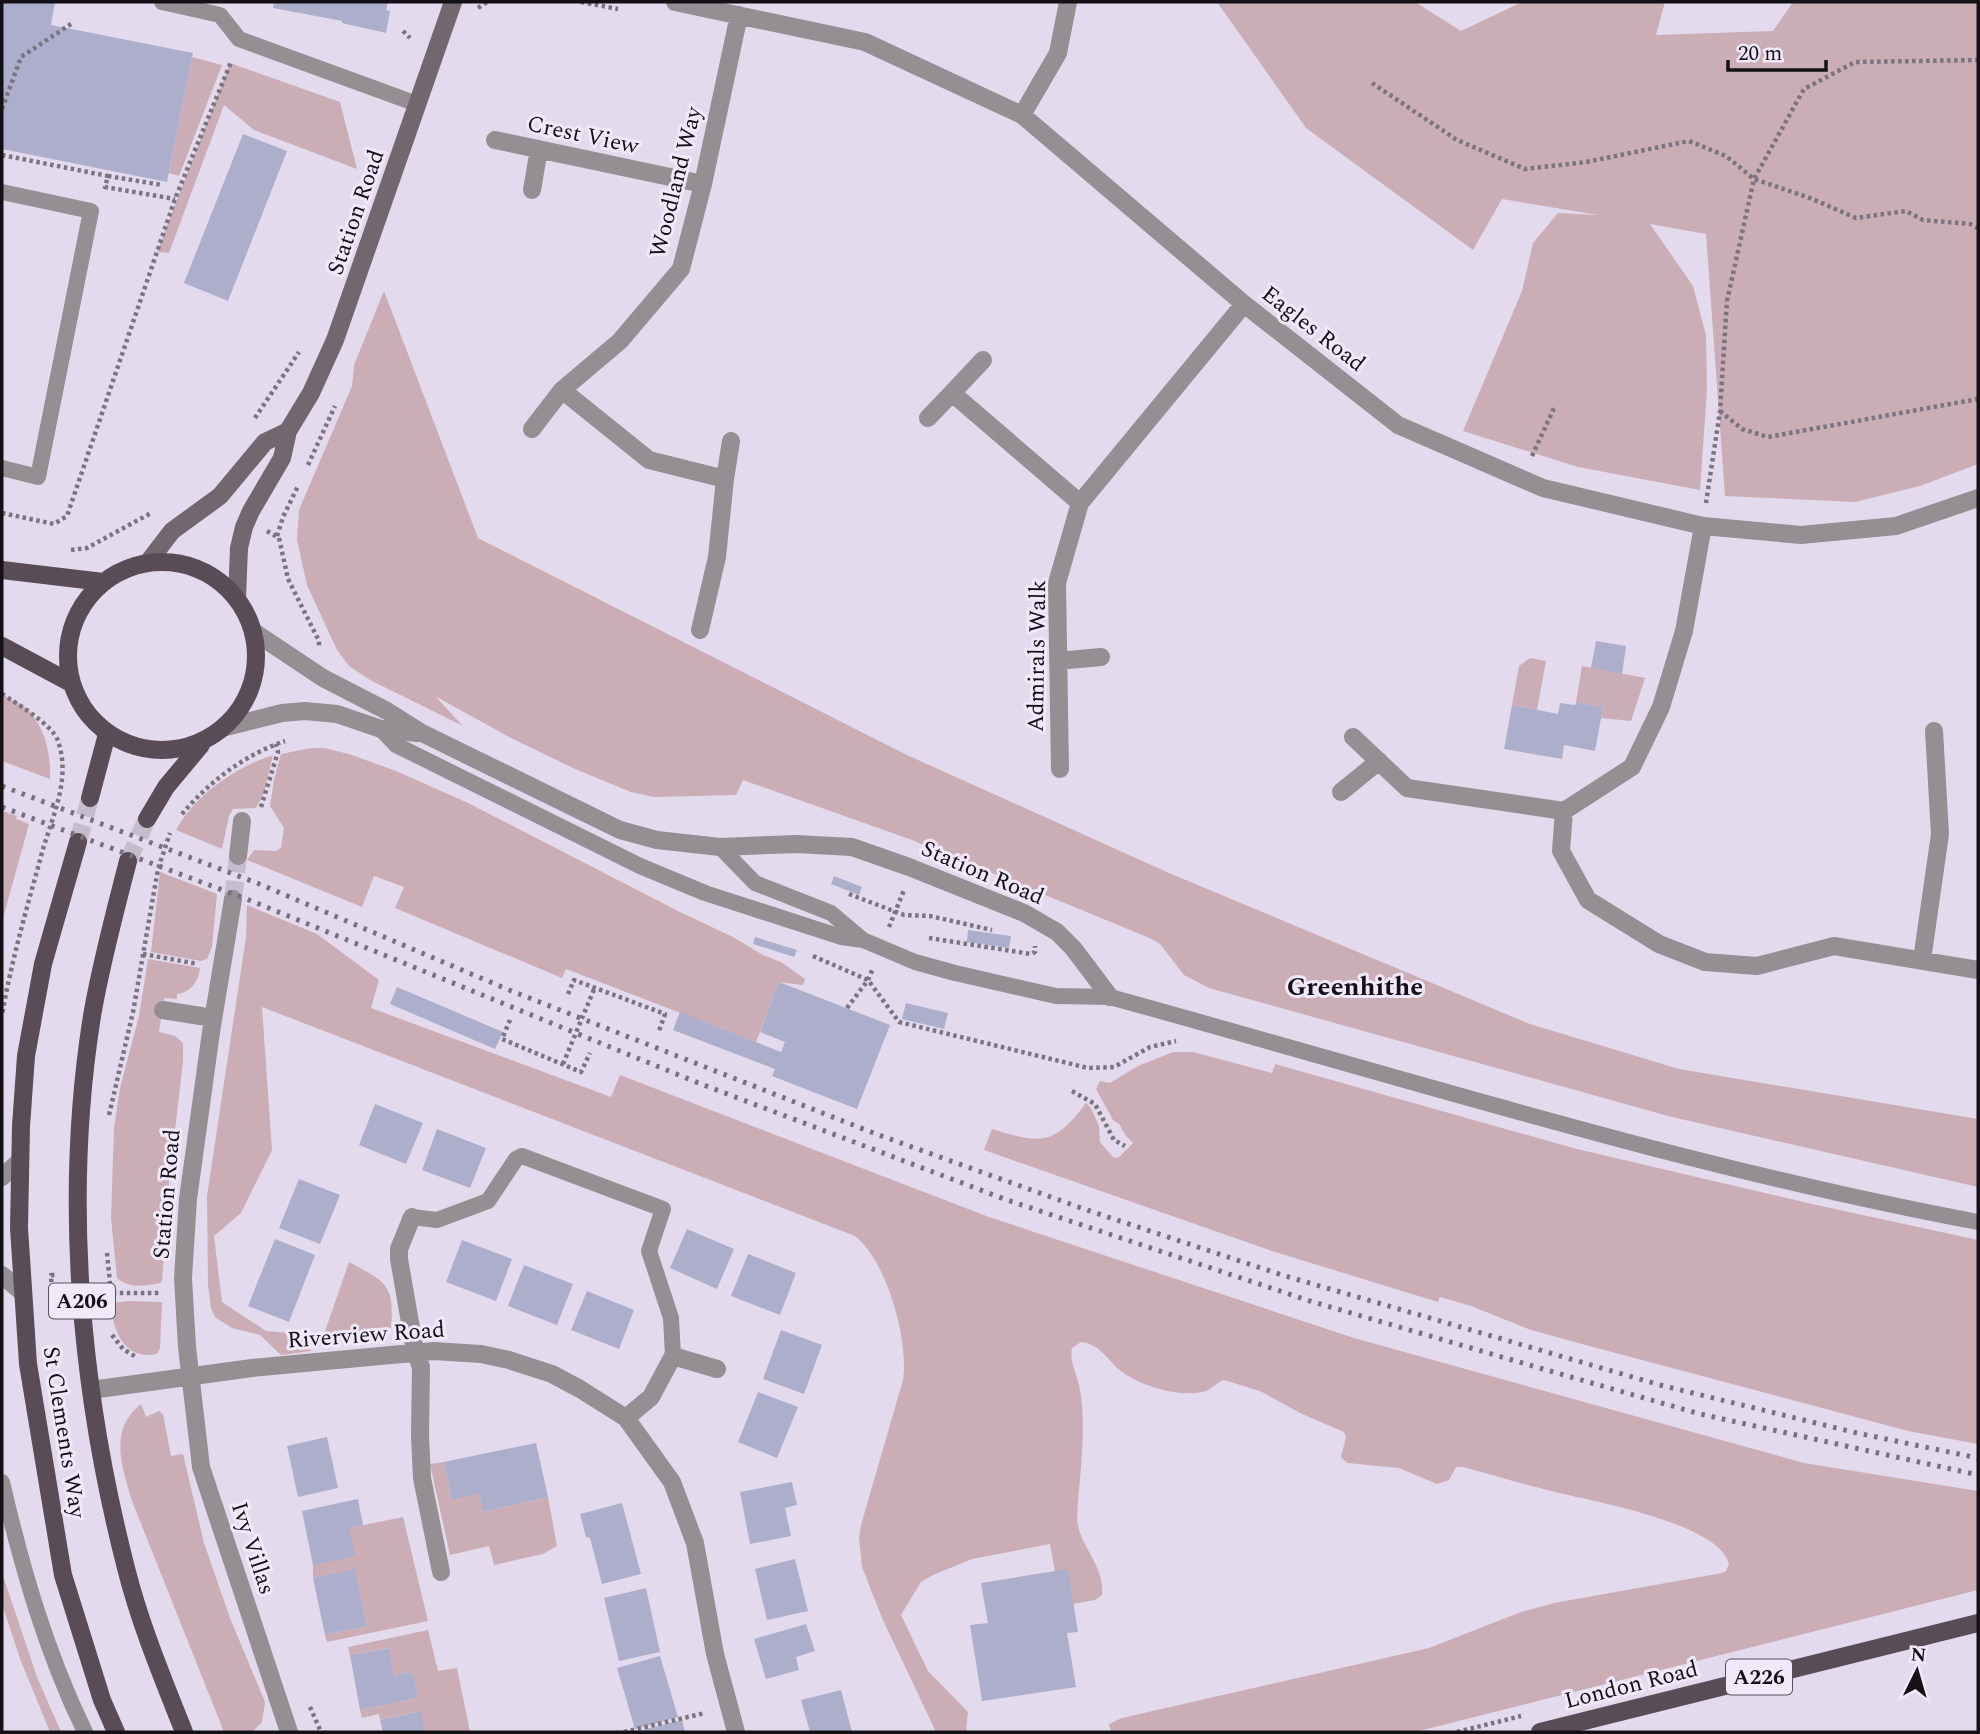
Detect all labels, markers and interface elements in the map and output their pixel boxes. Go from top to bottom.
scale bar [1728,28,1826,72]
text: 20 m [1738,38,1782,70]
street label: Woodland Way [641,102,712,261]
street label: Crest View [524,107,642,164]
street label: Station Road [319,145,394,280]
street label: Eagles Road [1253,277,1373,381]
street label: Admirals Walk [1019,579,1056,732]
street label: Station Road [915,832,1049,915]
district label: Greenhithe [1287,967,1423,1007]
street label: Station Road [144,1127,191,1261]
road number: A206 [49,1284,115,1318]
street label: Riverview Road [286,1313,446,1358]
street label: St Clements Way [33,1344,95,1522]
street label: Ivy Villas [221,1498,284,1599]
north arrow [1882,1636,1952,1706]
text: N [1909,1640,1927,1671]
street label: London Road [1561,1652,1702,1719]
road number: A226 [1726,1660,1792,1694]

